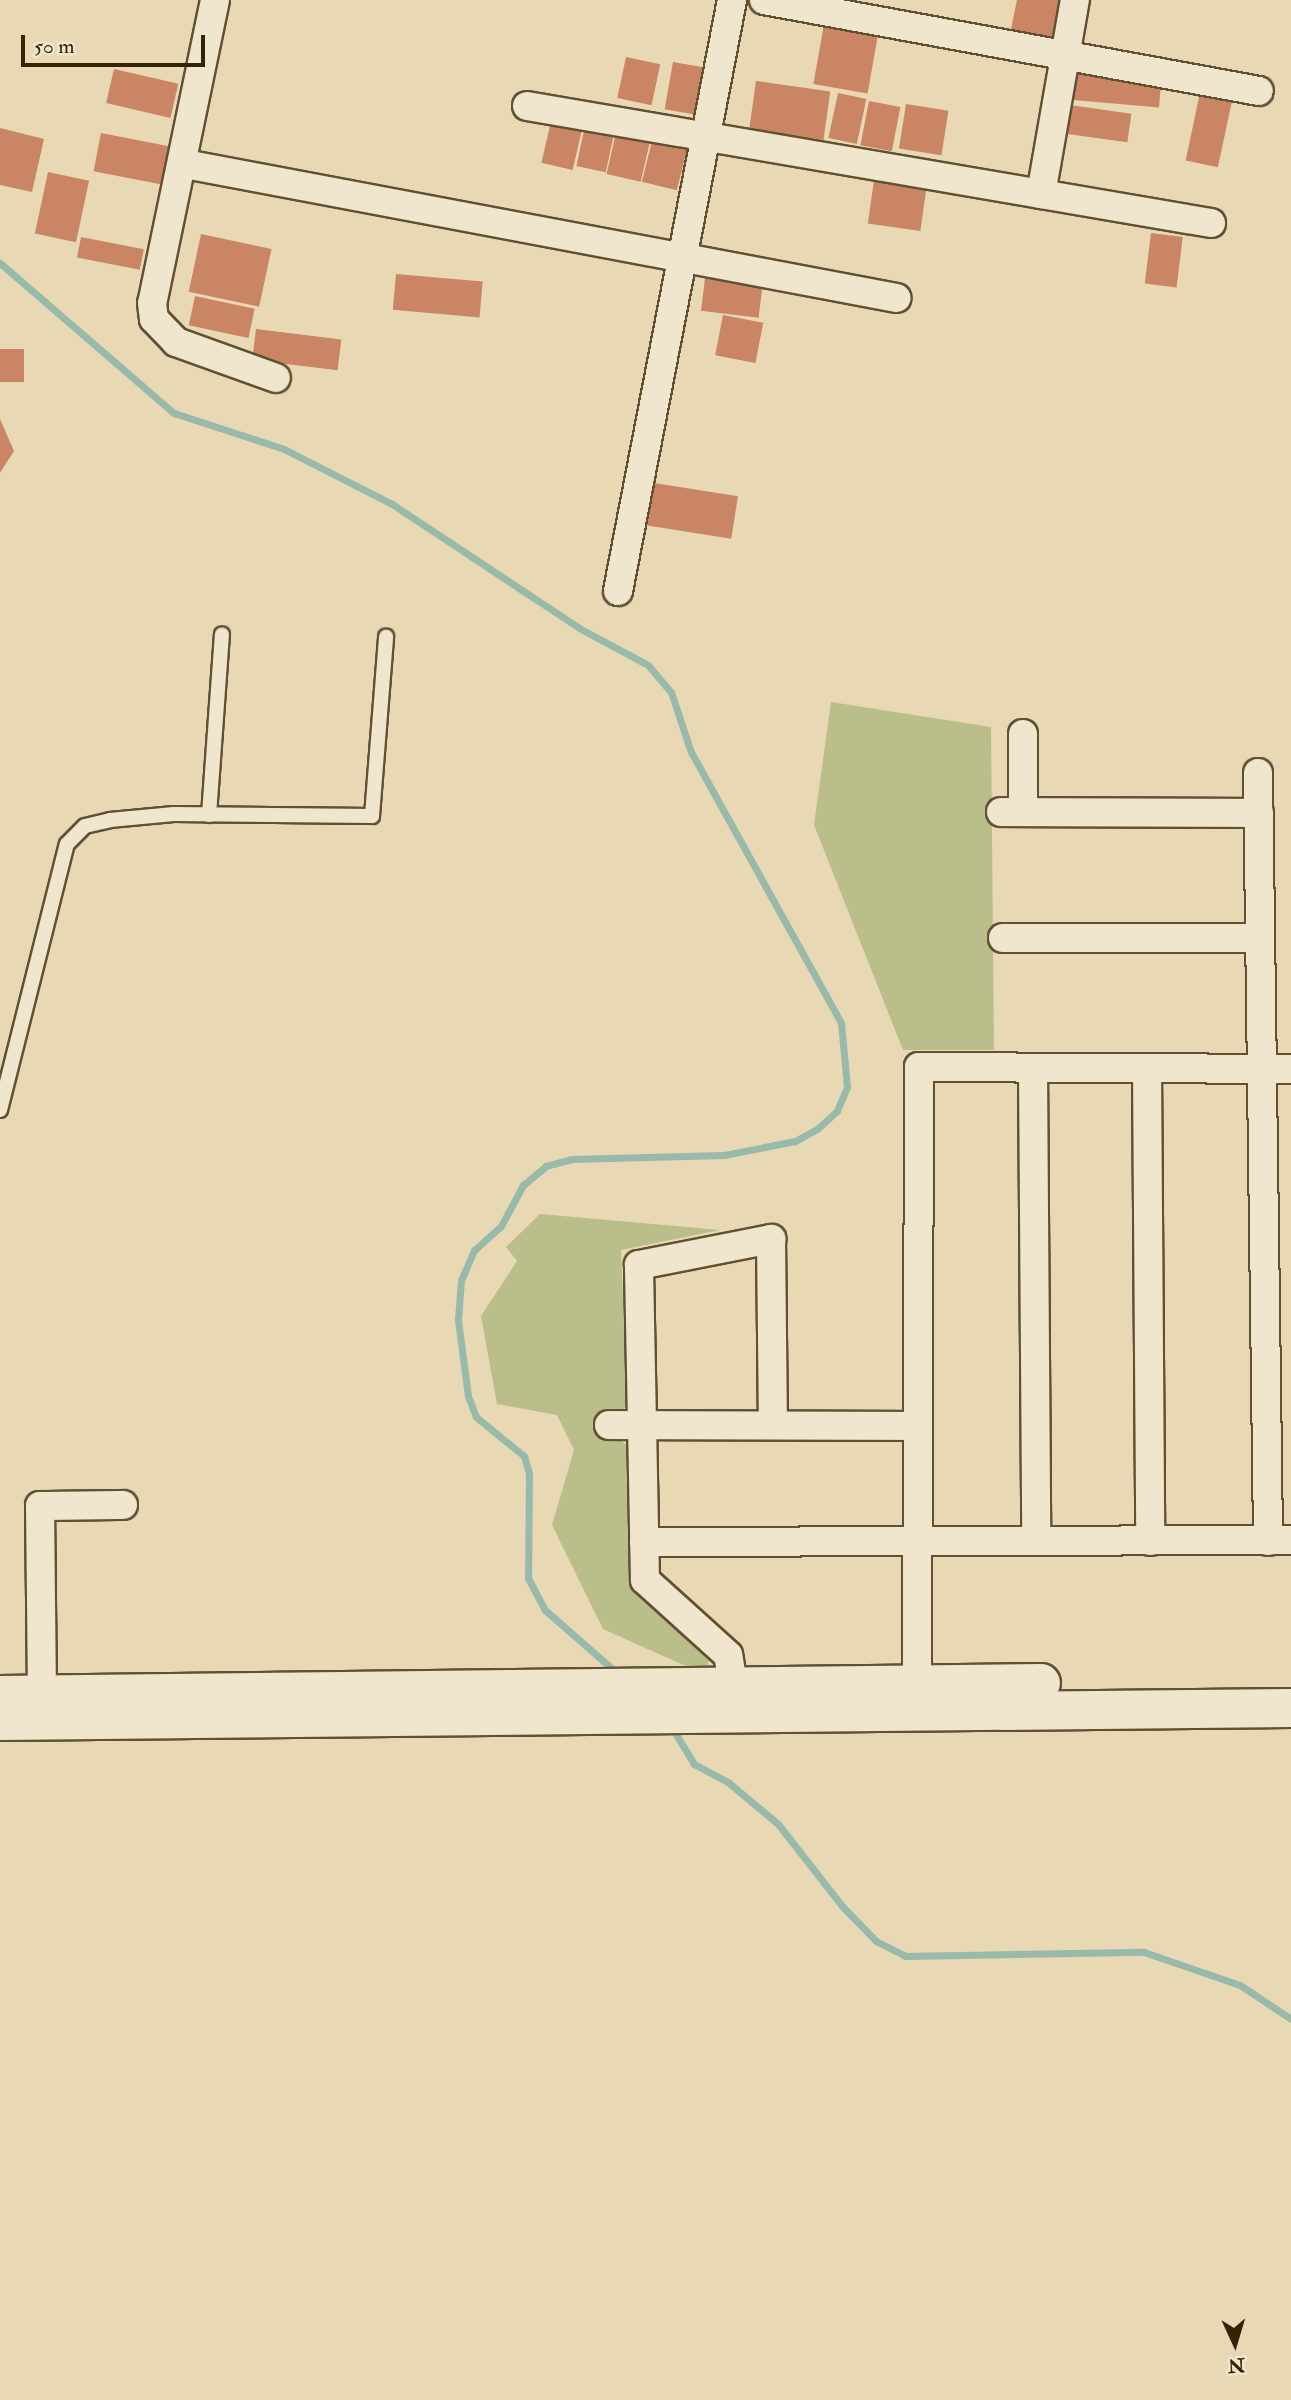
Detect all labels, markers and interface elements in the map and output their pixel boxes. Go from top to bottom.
scale bar [24,21,208,65]
text: 50 m [34,33,75,60]
north arrow [1200,2309,1270,2379]
text: N [1227,2352,1246,2378]

